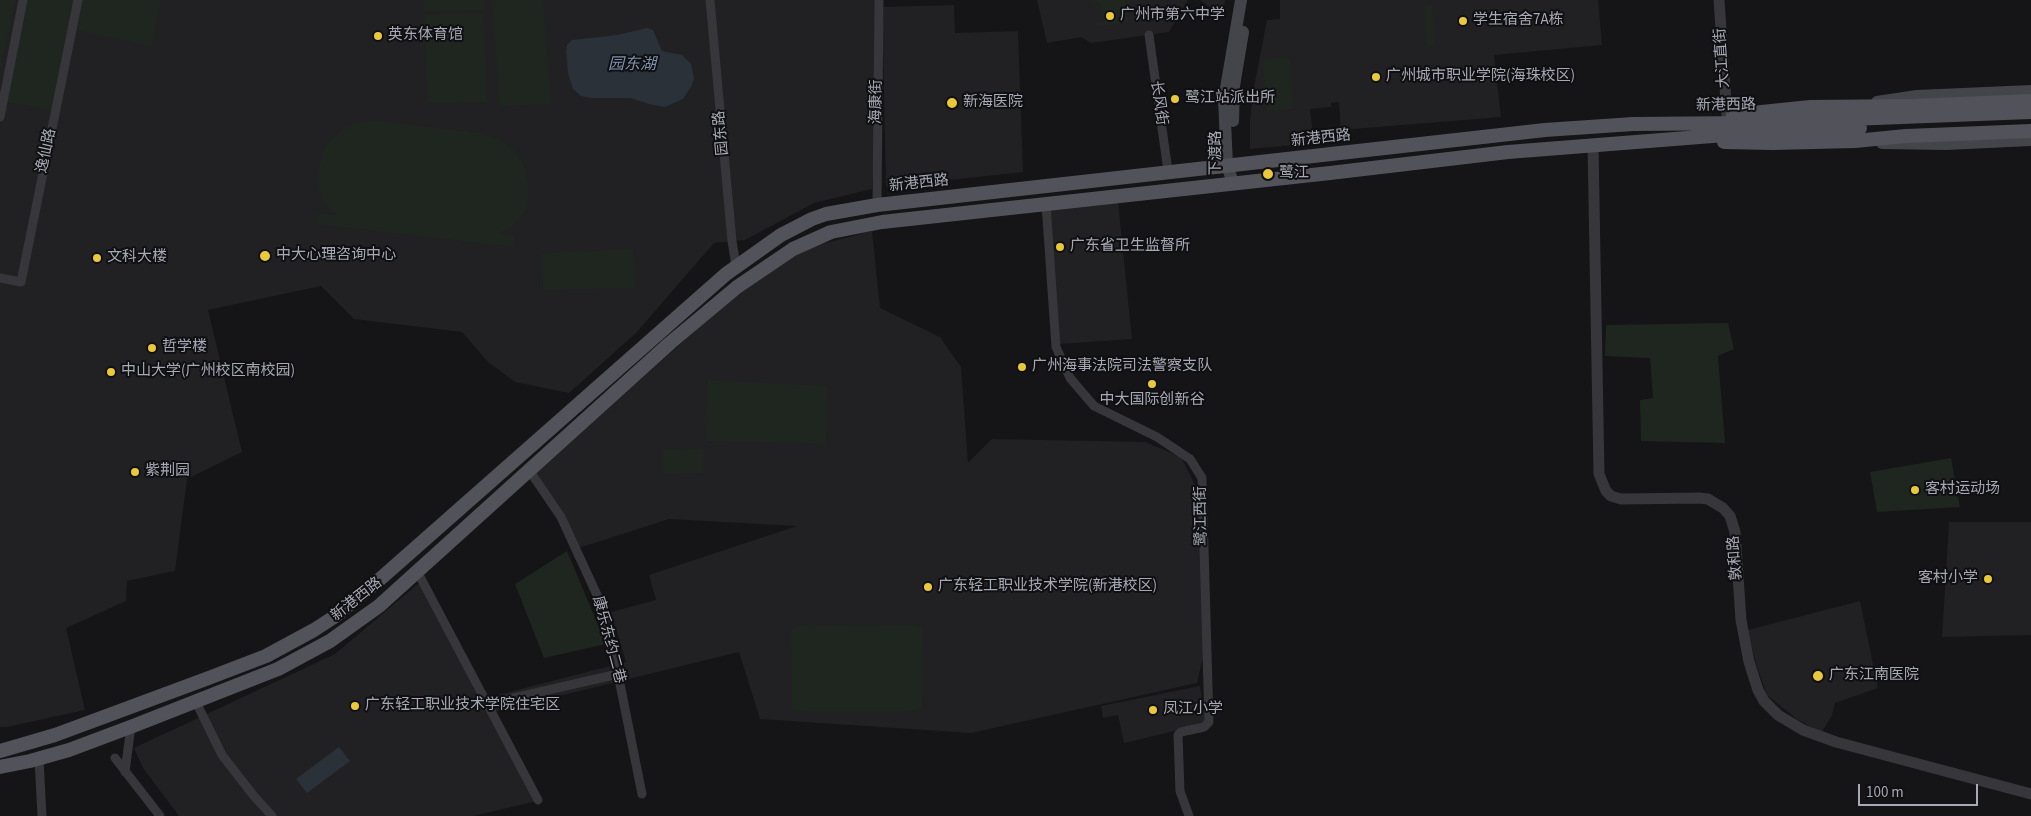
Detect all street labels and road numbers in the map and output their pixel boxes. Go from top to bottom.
street label: 大江直街 [1712,27,1734,89]
street label: 海康街 [868,79,886,125]
street label: 长风街 [1146,79,1170,127]
street label: 新港西路 [1696,96,1756,116]
street label: 园东路 [711,110,733,156]
street label: 逸仙路 [34,127,60,175]
street label: 新港西路 [1290,127,1352,151]
street label: 下渡路 [1208,131,1226,175]
street label: 新港西路 [888,172,950,196]
street label: 鹭江西街 [1192,486,1212,546]
street label: 敦和路 [1725,535,1747,581]
street label: 新港西路 [328,574,386,626]
street label: 康乐东约二巷 [588,594,628,686]

